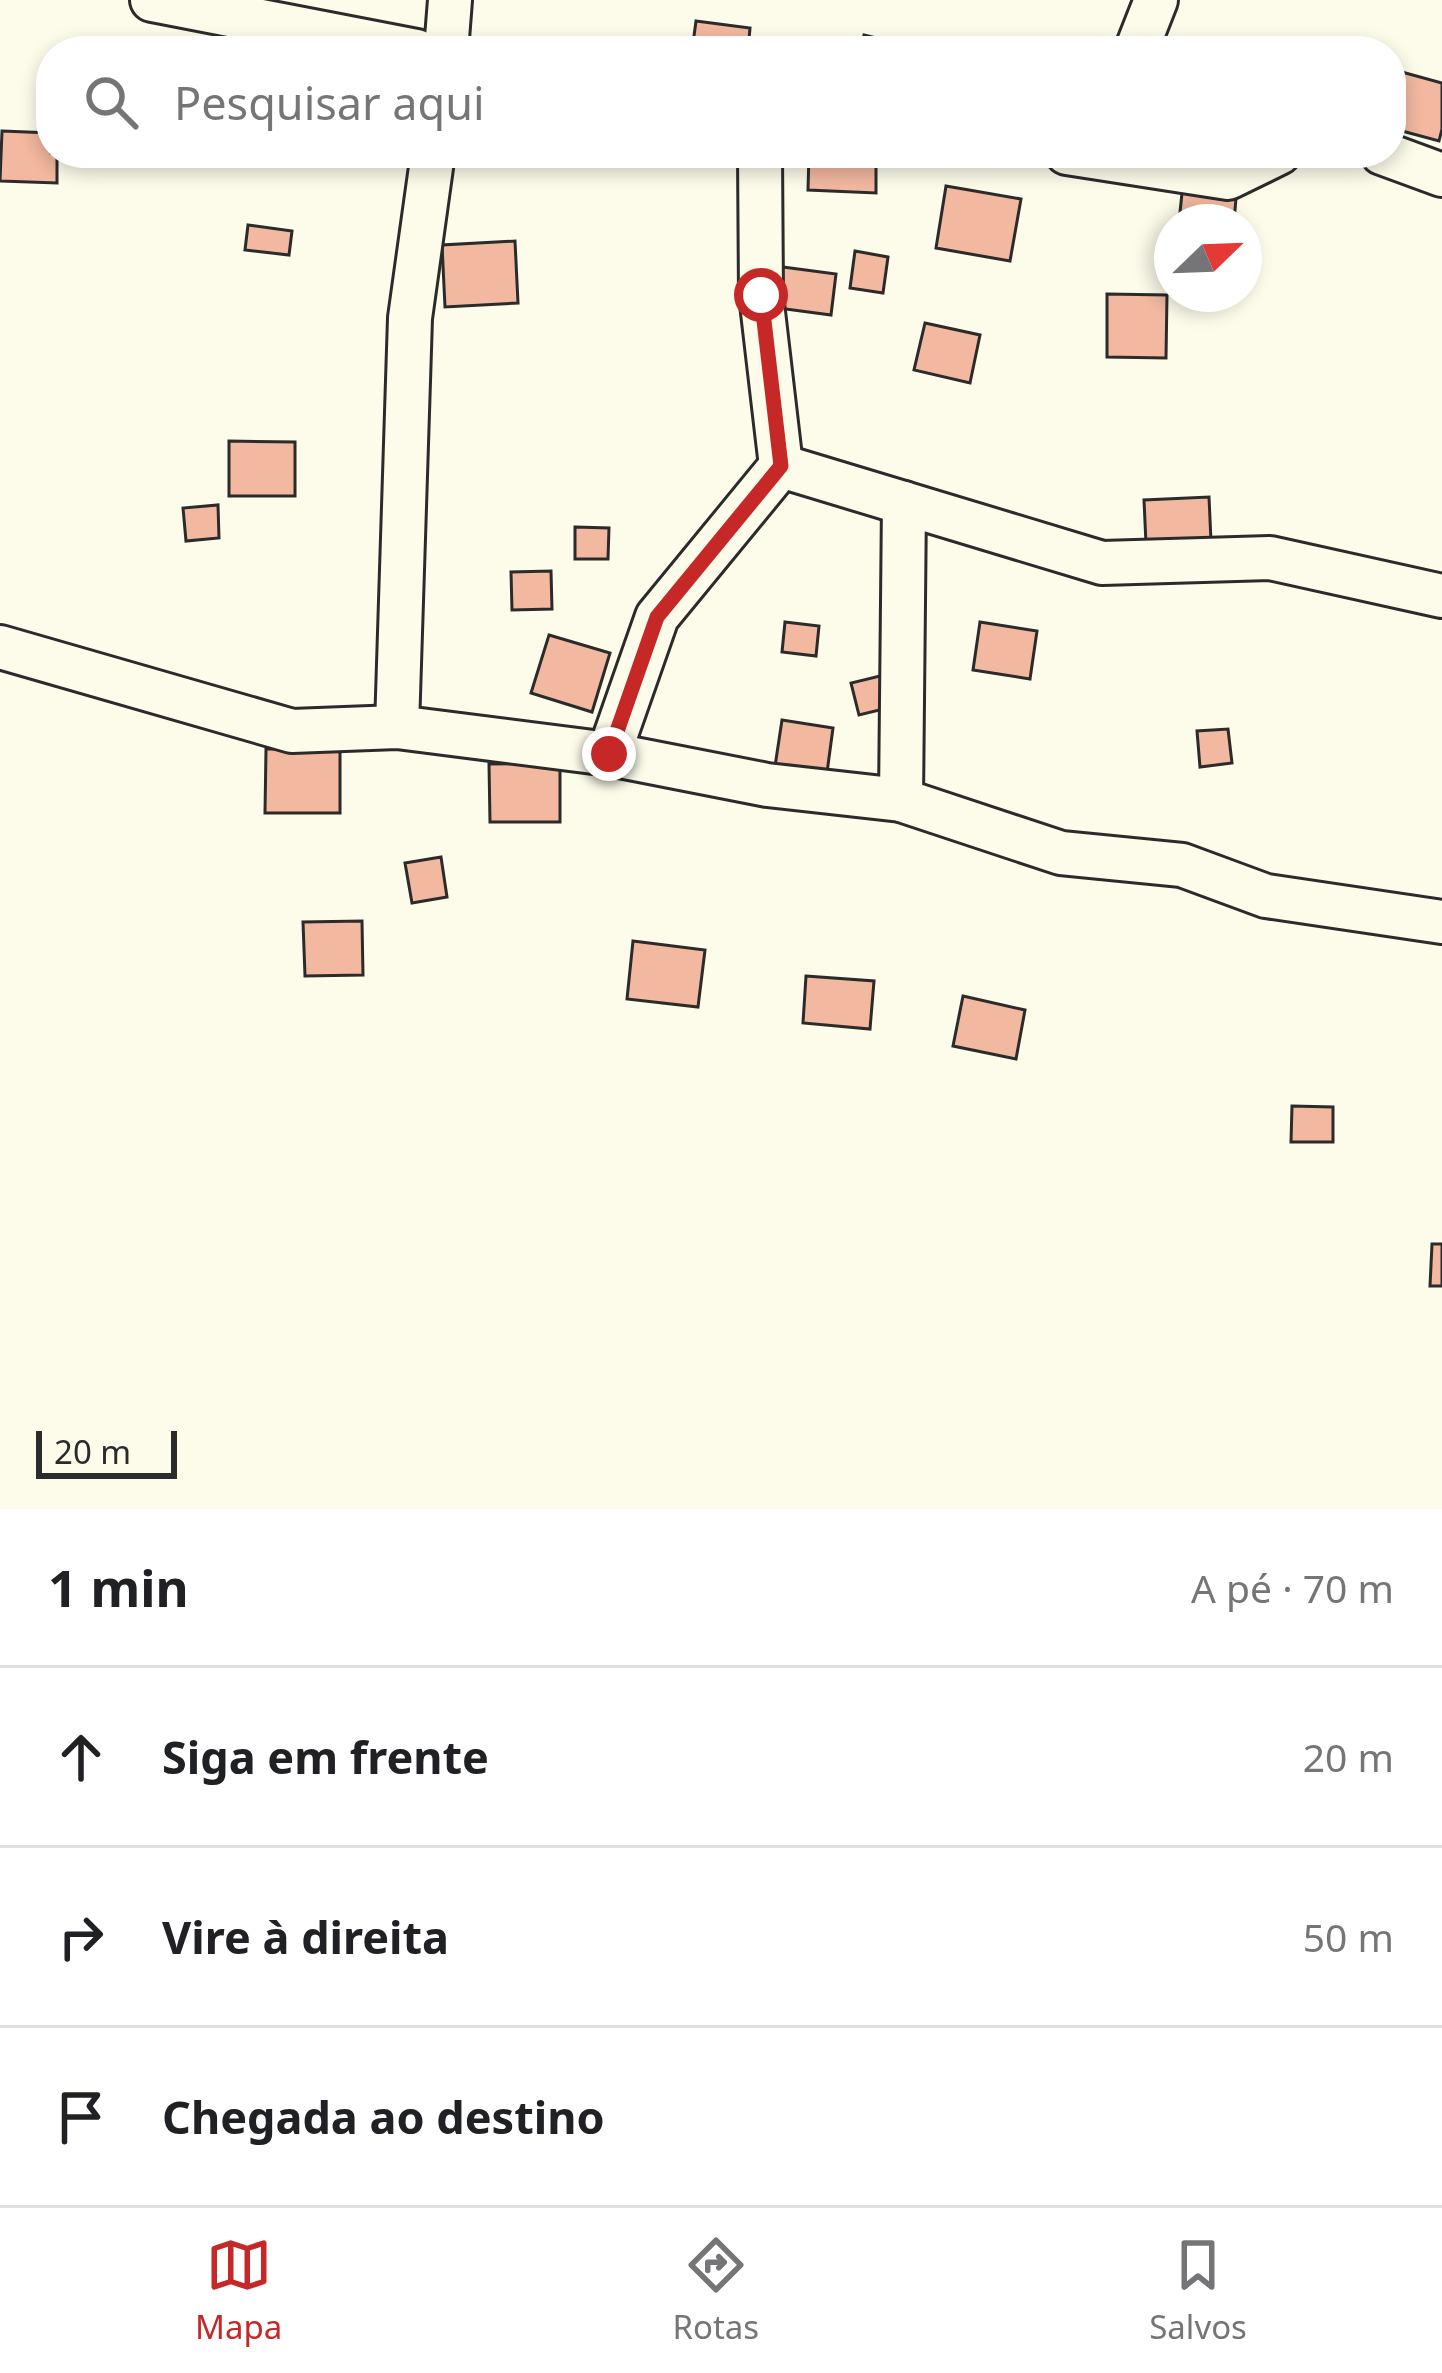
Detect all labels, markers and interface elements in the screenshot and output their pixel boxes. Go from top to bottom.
search box [36,36,1406,168]
icon: search [78,69,144,135]
text: Pesquisar aqui [174,72,485,133]
north arrow [1154,204,1262,312]
route start [734,268,788,322]
route end [582,727,636,781]
scale bar [36,1425,177,1478]
text: 20 m [54,1429,131,1474]
text: 1 min [48,1552,189,1622]
text: A pé · 70 m [1191,1561,1394,1614]
icon: ahead [48,1724,114,1790]
text: Siga em frente [162,1726,489,1787]
text: 20 m [1303,1730,1394,1783]
icon: right [48,1904,114,1970]
text: Vire à direita [162,1906,449,1967]
text: 50 m [1303,1910,1394,1963]
icon: arrive [48,2084,114,2150]
text: Chegada ao destino [162,2086,605,2147]
tab: Mapa [195,2232,282,2349]
tab: Rotas [672,2232,759,2349]
tab: Salvos [1149,2232,1247,2349]

